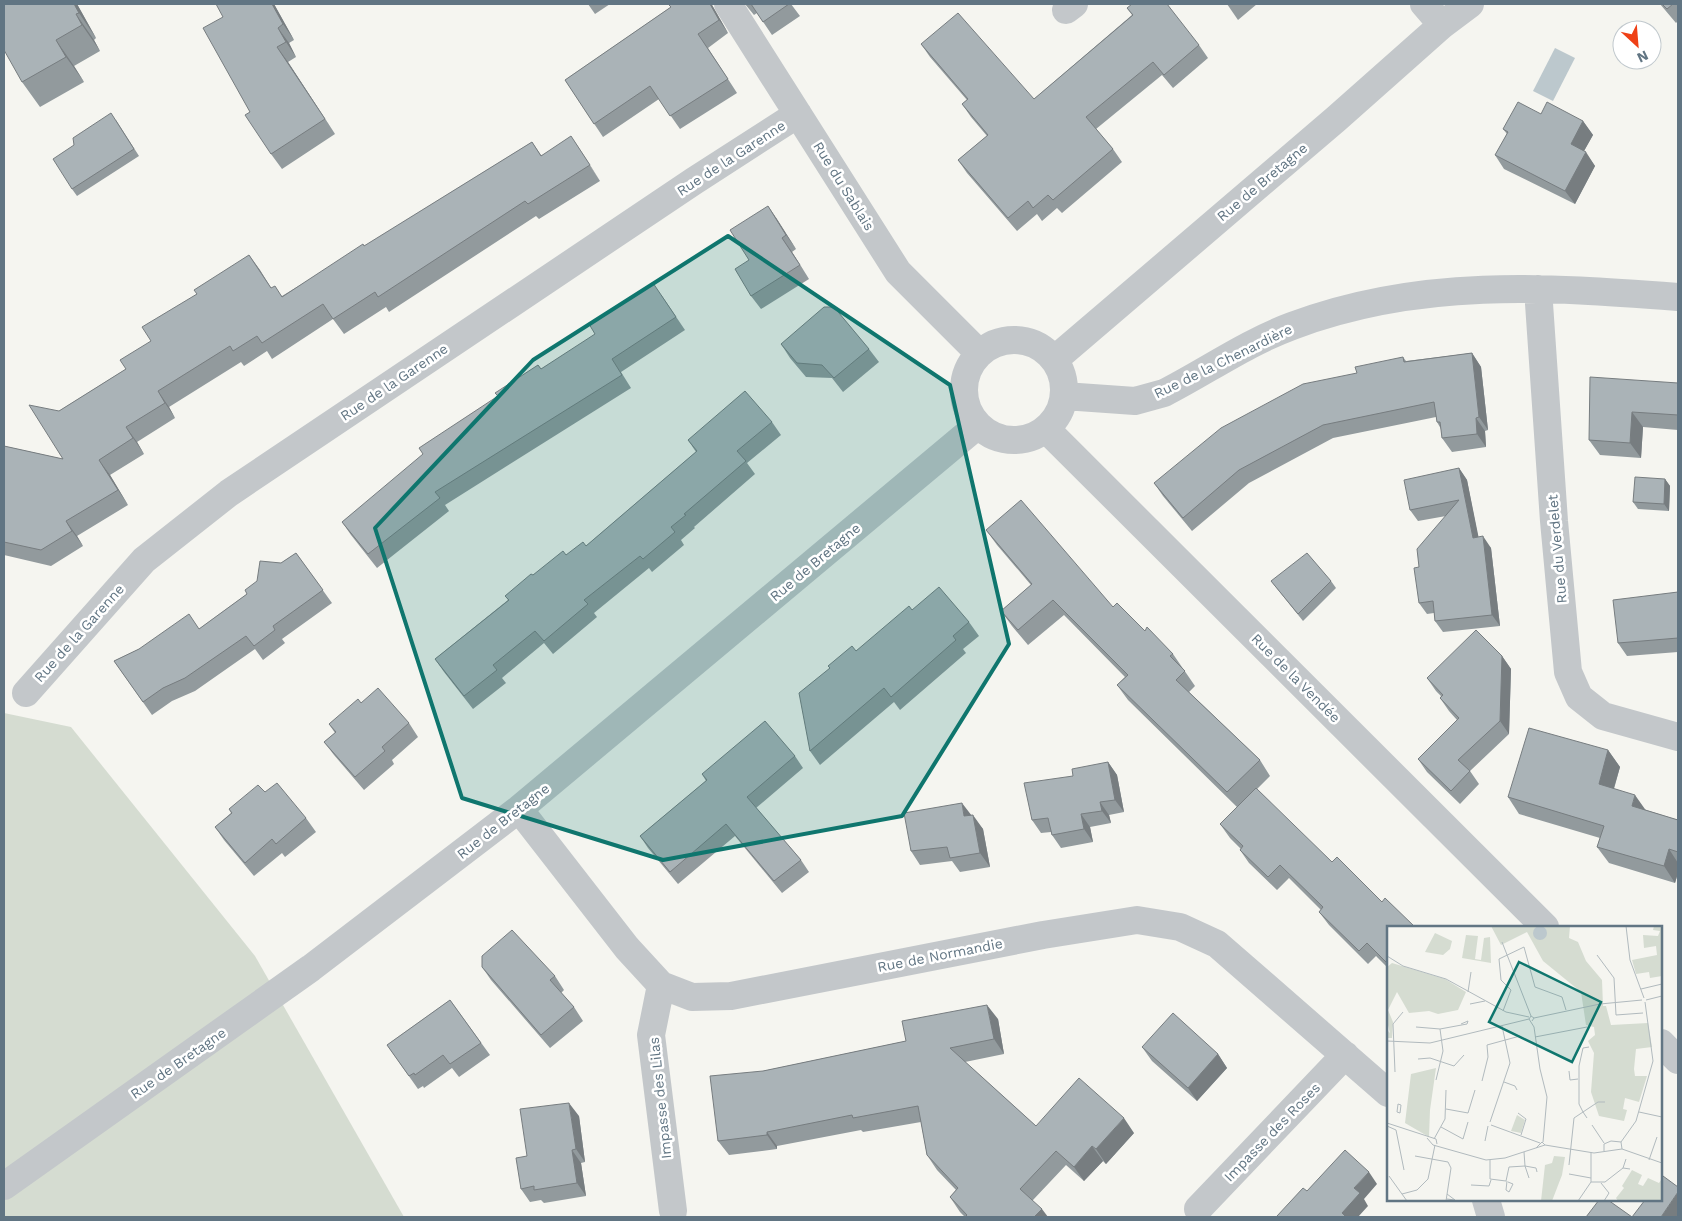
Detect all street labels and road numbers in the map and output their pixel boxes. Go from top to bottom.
street label: Rue de la Garenne [674,117,788,199]
street label: Rue du Sablais [810,139,878,233]
street label: Rue de Bretagne [1214,140,1310,224]
street label: Rue de la Chenardière [1151,321,1295,401]
street label: Rue de la Garenne [337,340,451,424]
street label: Rue du Verdelet [1544,494,1570,604]
street label: Rue de Bretagne [767,520,863,604]
street label: Rue de la Garenne [31,581,127,685]
street label: Rue de la Vendée [1248,630,1344,726]
street label: Rue de Bretagne [454,780,552,862]
street label: Rue de Normandie [876,935,1004,975]
street label: Rue de Bretagne [127,1024,229,1102]
street label: Impasse des Lilas [646,1036,674,1160]
street label: Impasse des Roses [1221,1079,1323,1185]

